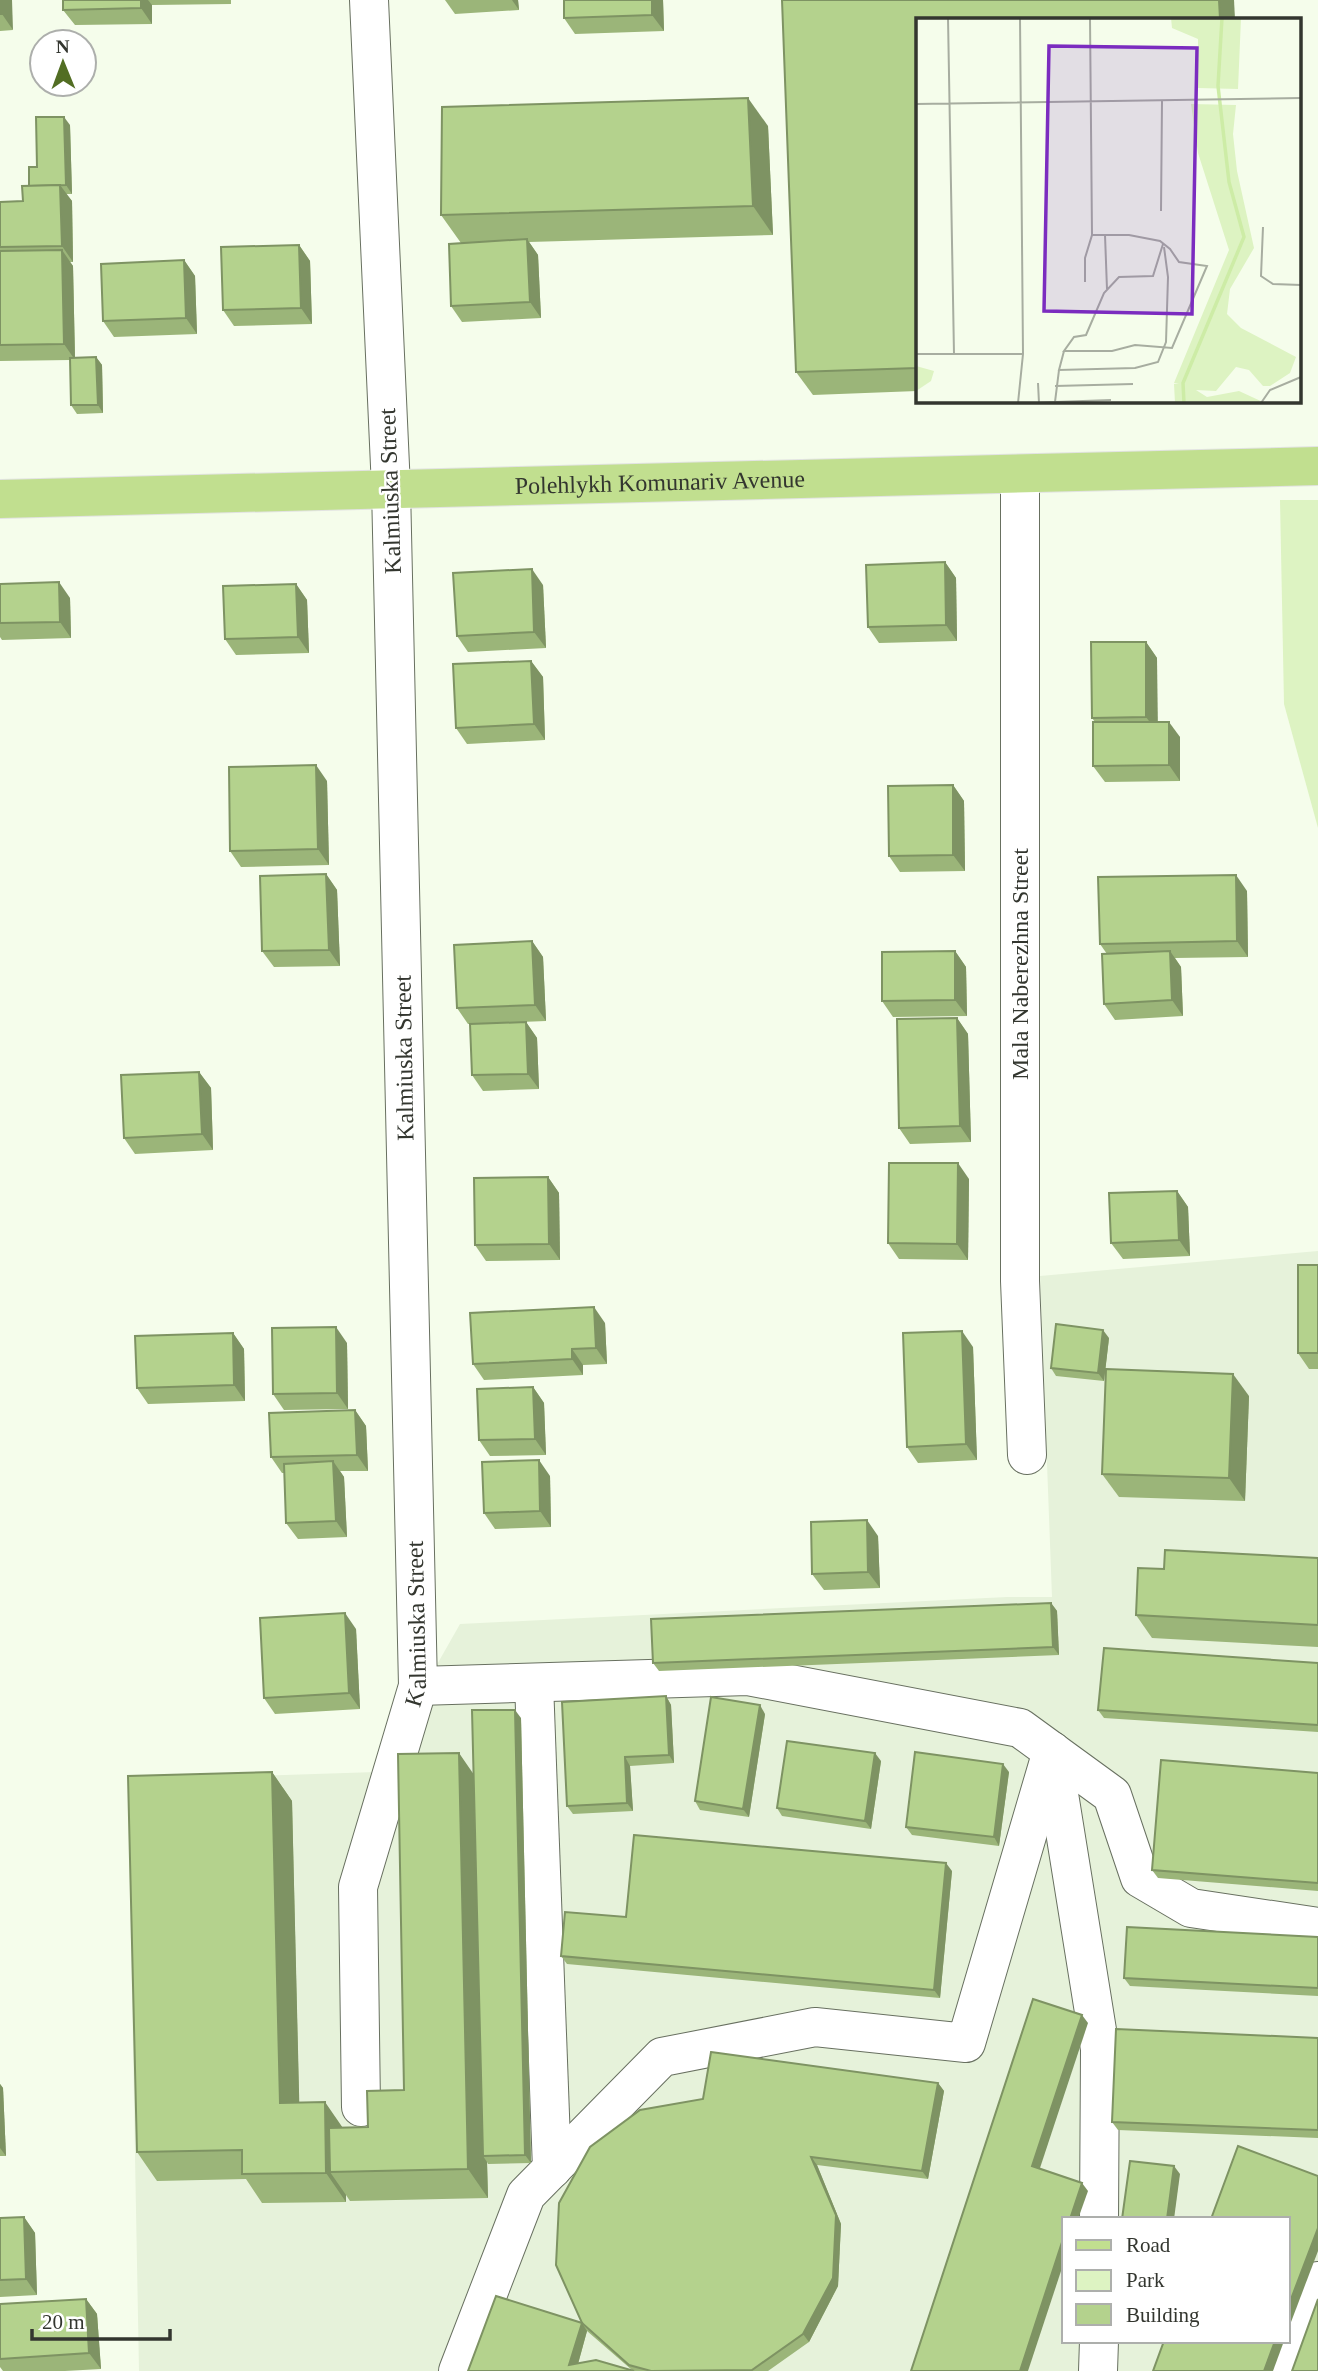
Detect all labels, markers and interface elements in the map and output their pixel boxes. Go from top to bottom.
inset map [916,18,1300,402]
north arrow [28,28,98,98]
text: N [56,36,70,57]
street label: Kalmiuska Street [374,407,406,574]
street label: Polehlykh Komunariv Avenue [514,466,805,499]
street label: Mala Naberezhna Street [1007,848,1033,1080]
street label: Kalmiuska Street [390,974,418,1141]
street label: Kalmiuska Street [400,1540,431,1710]
legend [1062,2217,1290,2343]
text: Road [1126,2233,1171,2257]
text: Park [1126,2268,1165,2292]
scale bar [32,2298,170,2342]
text: Building [1126,2303,1200,2327]
text: 20 m [42,2310,85,2334]

